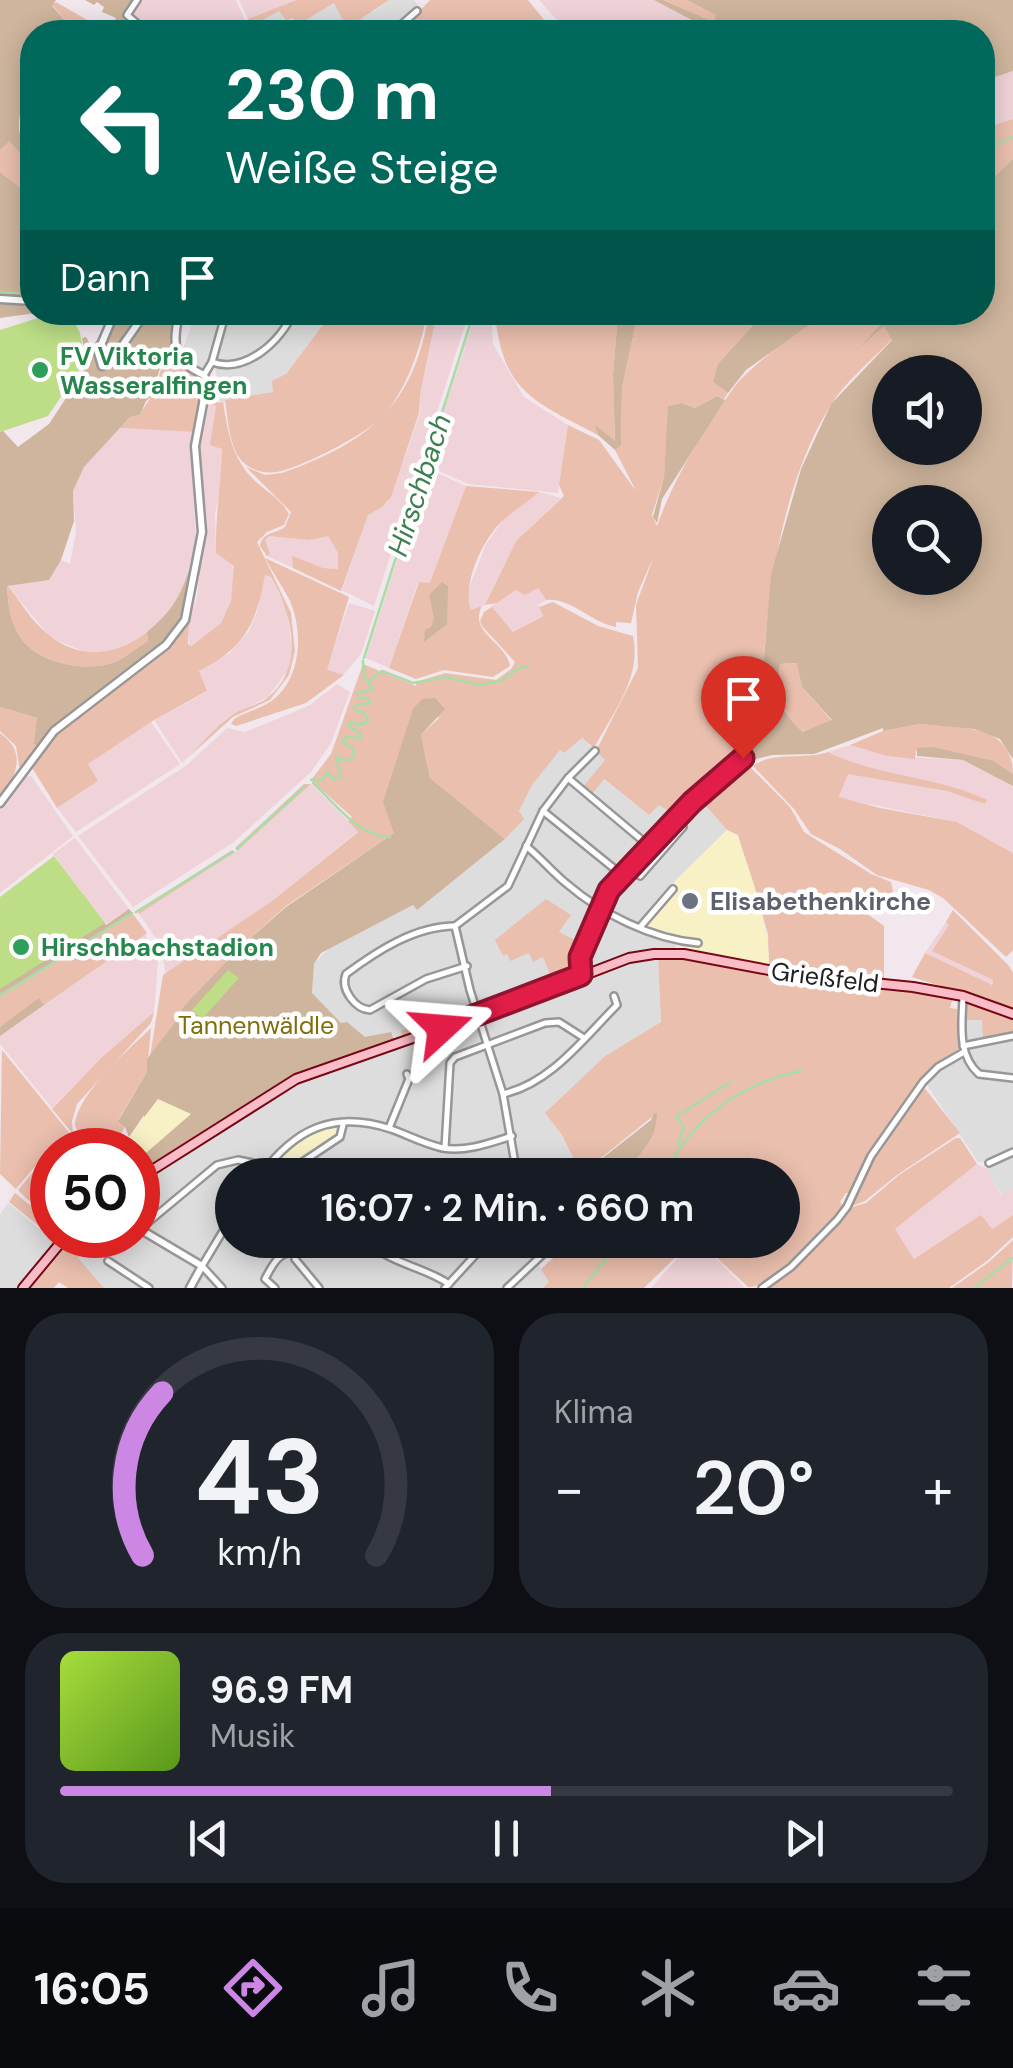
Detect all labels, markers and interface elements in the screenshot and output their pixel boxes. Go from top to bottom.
text: 230 m [225,50,439,141]
icon: left [60,60,190,190]
text: Weiße Steige [225,138,499,197]
icon: arrive [170,250,225,305]
text: Dann [60,253,150,303]
place label: FV Viktoria Wasseralfingen [60,340,247,402]
map controls [872,355,982,595]
button: sound [872,355,982,465]
marker: FV Viktoria Wasseralfingen [29,359,51,381]
water label: Hirschbach [379,410,460,561]
button: search [872,485,982,595]
pin [701,656,786,759]
icon: arrive [716,671,771,726]
place label: Elisabethenkirche [710,885,931,918]
marker: Elisabethenkirche [679,890,701,912]
place label: Hirschbachstadion [41,931,274,964]
marker: Hirschbachstadion [10,936,32,958]
street label: Grießfeld [769,955,881,1000]
position arrow [390,976,494,1080]
park label: Tannenwäldle [178,1009,334,1042]
speed limit sign: 50 [30,1128,160,1258]
text: 16:07 · 2 Min. · 660 m [321,1183,694,1233]
text: Klima [554,1391,633,1433]
text: 43 [194,1410,325,1545]
text: 20° [693,1440,814,1537]
text: − [554,1453,584,1525]
text: + [923,1453,953,1525]
text: km/h [217,1530,302,1576]
text: 96.9 FM [210,1665,353,1715]
text: Musik [210,1715,295,1757]
icon: previous [181,1811,236,1866]
icon: pause [479,1811,534,1866]
icon: next [777,1811,832,1866]
icon: directions [218,1953,288,2023]
icon: music [356,1953,426,2023]
icon: phone [495,1953,565,2023]
icon: climate [633,1953,703,2023]
icon: car [771,1953,841,2023]
icon: filters [909,1953,979,2023]
text: 16:05 [34,1959,150,2018]

